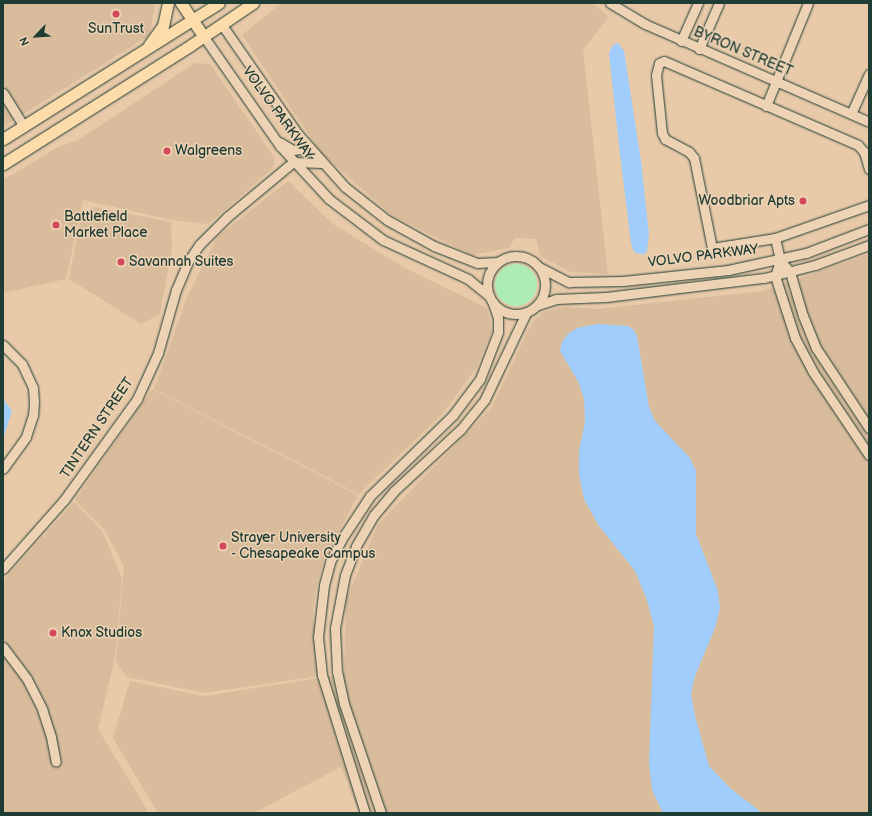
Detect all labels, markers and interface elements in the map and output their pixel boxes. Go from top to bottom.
marker: SunTrust [111,9,121,19]
north arrow [16,16,56,56]
place label: SunTrust [88,21,144,37]
street label: BYRON STREET [691,24,795,80]
text: N [17,35,32,48]
street label: VOLVO PARKWAY [239,63,317,163]
place label: Walgreens [175,143,242,159]
marker: Walgreens [162,146,172,156]
place label: Woodbriar Apts [699,193,795,209]
marker: Woodbriar Apts [798,196,808,206]
place label: Battlefield Market Place [64,209,148,242]
marker: Battlefield Market Place [51,220,61,230]
street label: VOLVO PARKWAY [647,241,759,271]
place label: Savannah Suites [129,254,234,270]
marker: Savannah Suites [116,257,126,267]
street label: TINTERN STREET [57,374,137,482]
place label: Strayer University - Chesapeake Campus [231,530,376,562]
marker: Strayer University - Chesapeake Campus [218,541,228,551]
place label: Knox Studios [61,625,142,641]
marker: Knox Studios [48,628,58,638]

